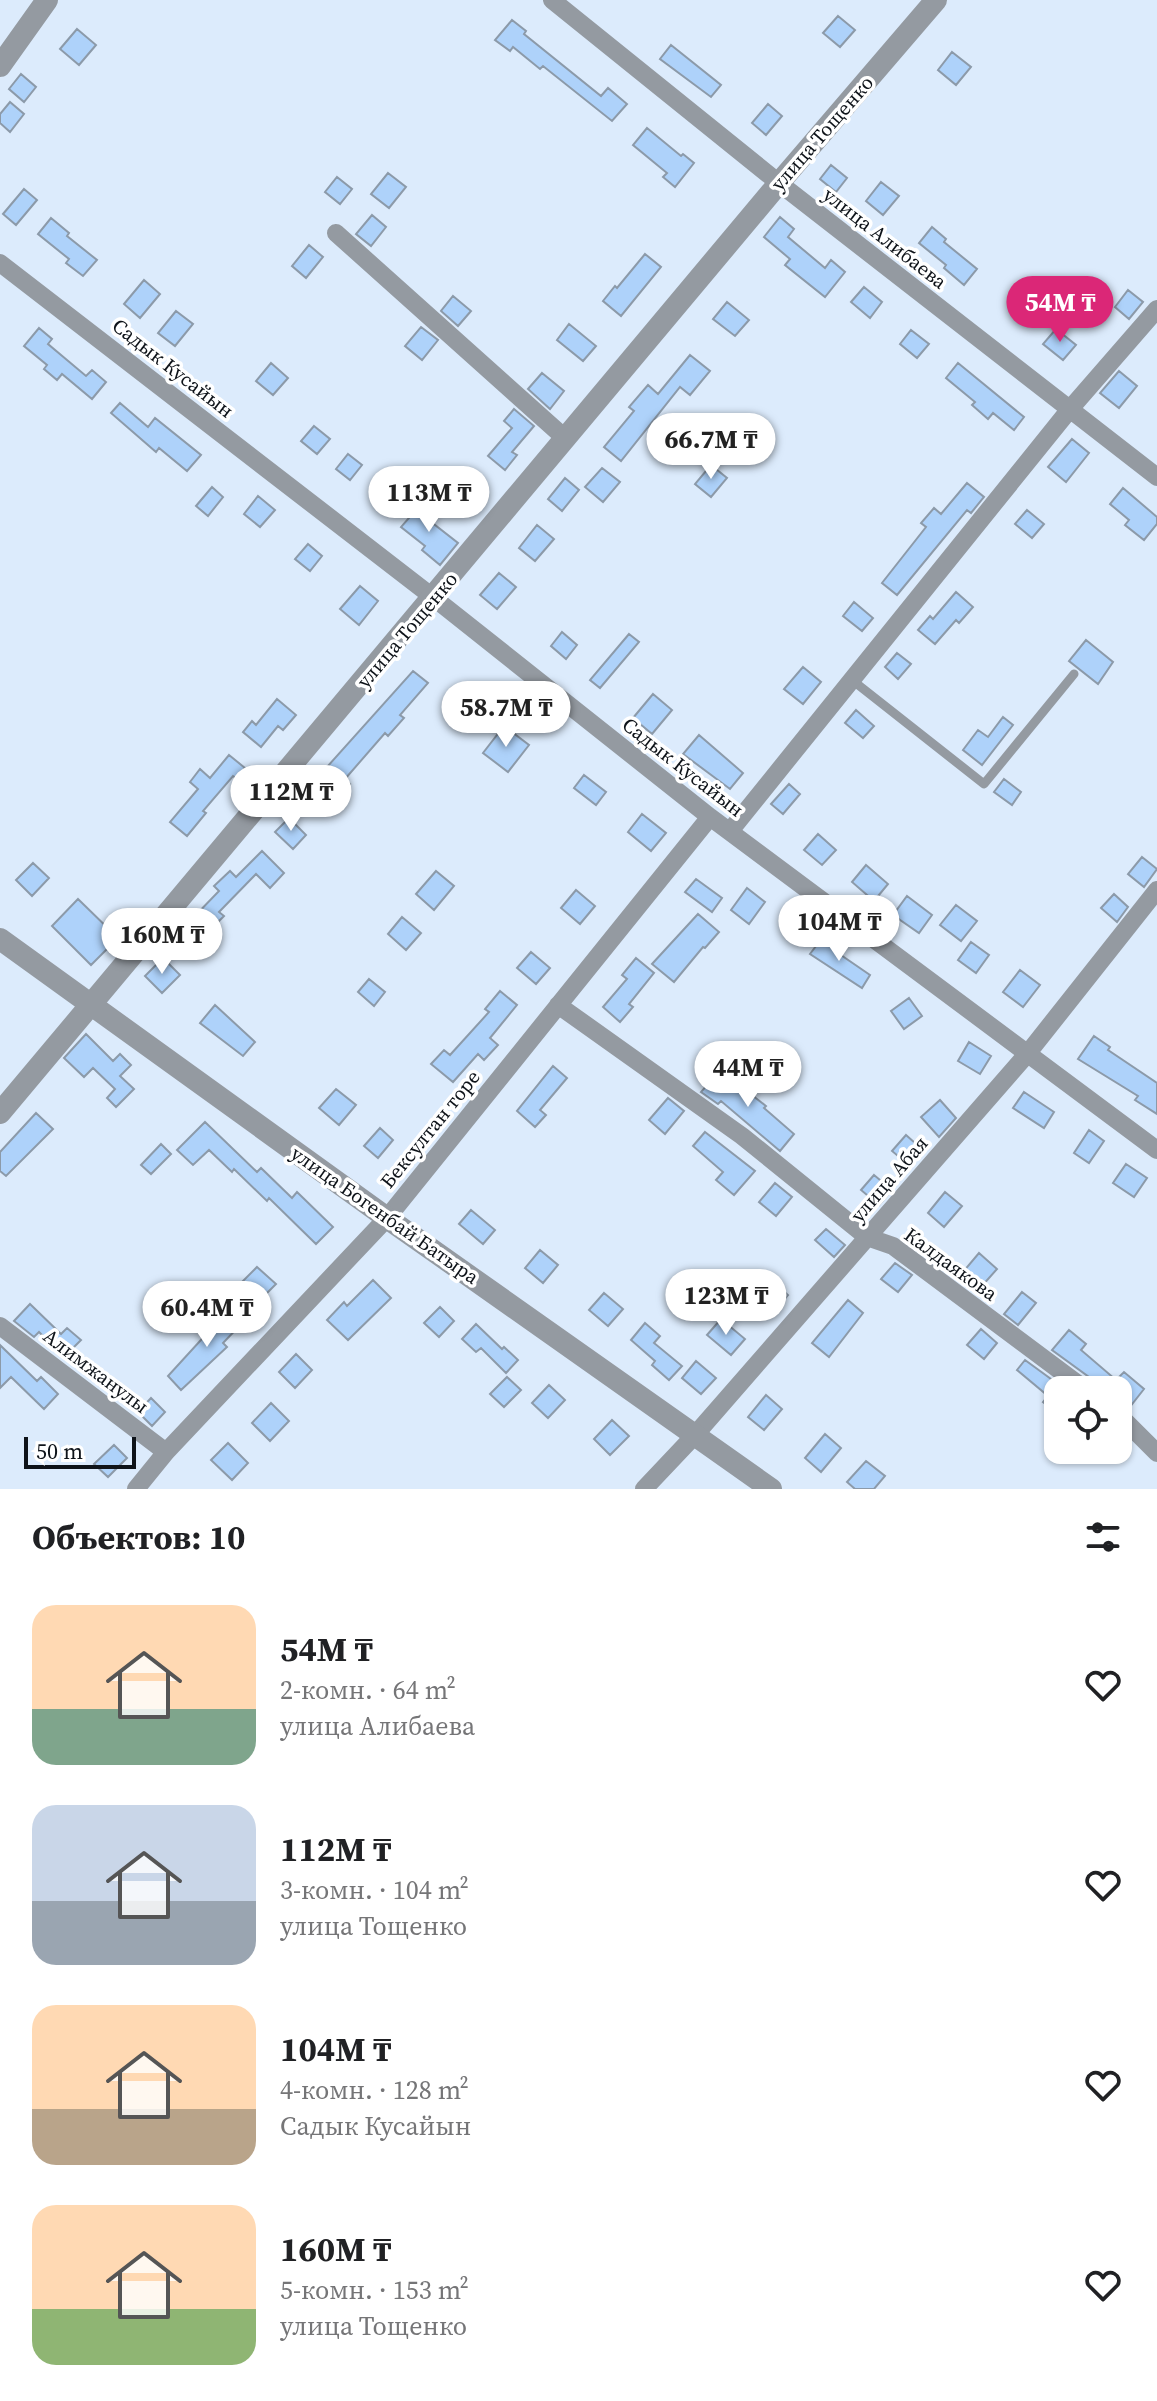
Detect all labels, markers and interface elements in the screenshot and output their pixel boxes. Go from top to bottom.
street label: улица Тощенко [764,70,880,196]
street label: улица Алибаева [817,181,953,296]
pin: 54M ₸ [1004,276,1116,344]
text: 54M ₸ [1024,284,1096,320]
street label: Садык Кусайын [106,312,240,424]
pin: 66.7M ₸ [637,413,785,481]
text: 66.7M ₸ [664,421,758,457]
pin: 113M ₸ [364,466,494,534]
text: 113M ₸ [386,474,472,510]
street label: улица Тощенко [350,566,464,694]
pin: 58.7M ₸ [432,681,580,749]
text: 58.7M ₸ [459,689,553,725]
street label: Садык Кусайын [616,711,750,823]
pin: 112M ₸ [226,765,356,833]
text: 112M ₸ [248,773,334,809]
pin: 104M ₸ [774,895,904,963]
text: 104M ₸ [796,903,882,939]
pin: 160M ₸ [97,908,227,976]
text: 160M ₸ [119,916,205,952]
pin: 44M ₸ [692,1041,804,1109]
text: 44M ₸ [712,1049,784,1085]
street label: Бексултан торе [374,1064,486,1194]
street label: улица Абая [844,1130,934,1228]
street label: улица Богенбай Батыра [285,1139,485,1291]
street label: Калдаякова [899,1221,1004,1308]
pin: 123M ₸ [661,1269,791,1337]
text: 123M ₸ [683,1277,769,1313]
pin: 60.4M ₸ [133,1281,281,1349]
text: 60.4M ₸ [160,1289,254,1325]
street label: Алимжанулы [37,1322,155,1420]
map controls [1044,1376,1132,1464]
button: locate [1044,1376,1132,1464]
scale bar [24,1433,136,1469]
text: 50 m [36,1436,83,1466]
text: Объектов: 10 [32,1514,246,1560]
icon: filters [1081,1515,1125,1559]
text: 54M ₸ [280,1626,373,1672]
icon: home [96,1637,192,1733]
icon: heart [1081,1663,1125,1707]
text: 2-комн. · 64 m² [280,1672,456,1708]
text: улица Алибаева [280,1708,475,1744]
text: 112M ₸ [280,1826,391,1872]
icon: home [96,1837,192,1933]
icon: heart [1081,1863,1125,1907]
text: 3-комн. · 104 m² [280,1872,469,1908]
text: улица Тощенко [280,1908,467,1944]
text: 104M ₸ [280,2026,391,2072]
icon: home [96,2037,192,2133]
icon: heart [1081,2063,1125,2107]
text: 4-комн. · 128 m² [280,2072,469,2108]
text: Садык Кусайын [280,2108,471,2144]
text: 160M ₸ [280,2226,391,2272]
icon: home [96,2237,192,2333]
icon: heart [1081,2263,1125,2307]
text: 5-комн. · 153 m² [280,2272,469,2308]
text: улица Тощенко [280,2308,467,2344]

